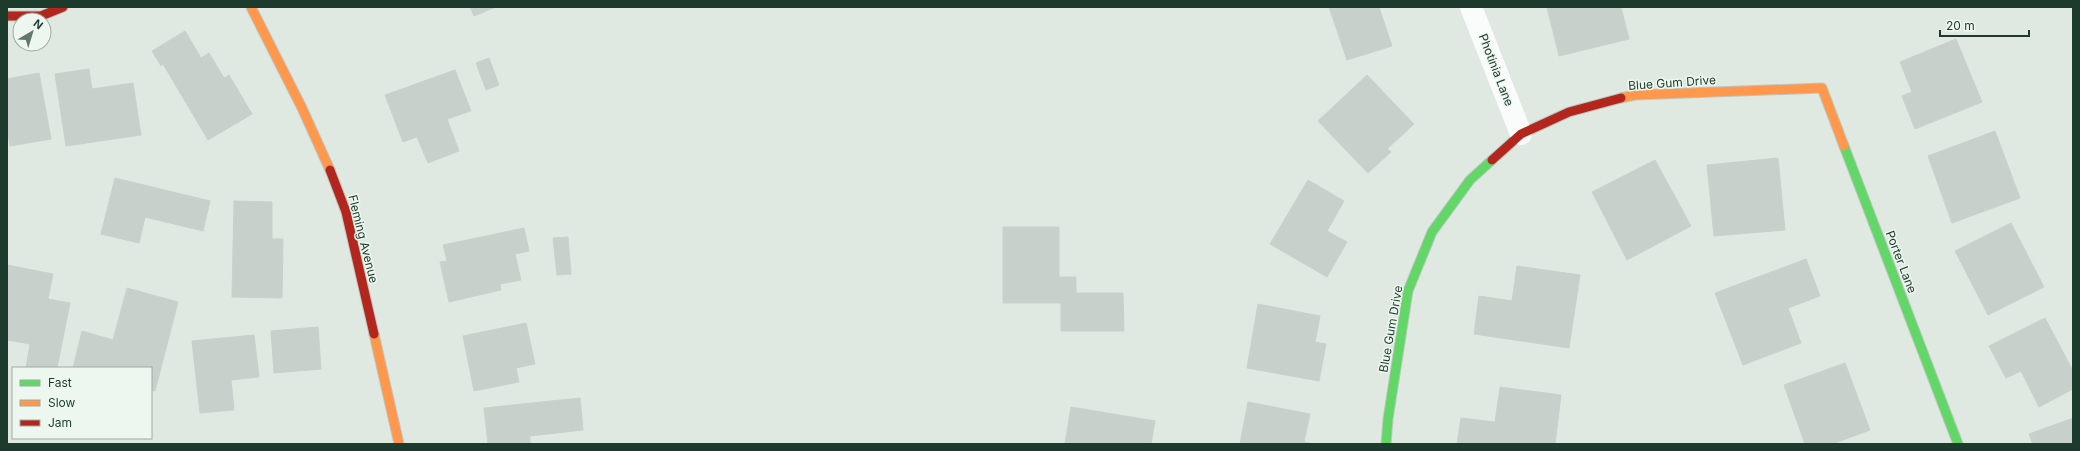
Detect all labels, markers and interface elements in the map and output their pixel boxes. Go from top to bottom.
north arrow [12,12,52,52]
scale bar [1940,12,2029,38]
text: N [31,16,46,32]
text: 20 m [1946,18,1975,33]
street label: Photinia Lane [1476,31,1517,108]
street label: Blue Gum Drive [1628,72,1716,93]
street label: Fleming Avenue [345,193,382,285]
street label: Porter Lane [1883,228,1920,295]
street label: Blue Gum Drive [1375,284,1406,374]
legend [12,367,152,439]
text: Fast [48,375,72,390]
text: Slow [48,395,76,410]
text: Jam [48,415,72,430]

